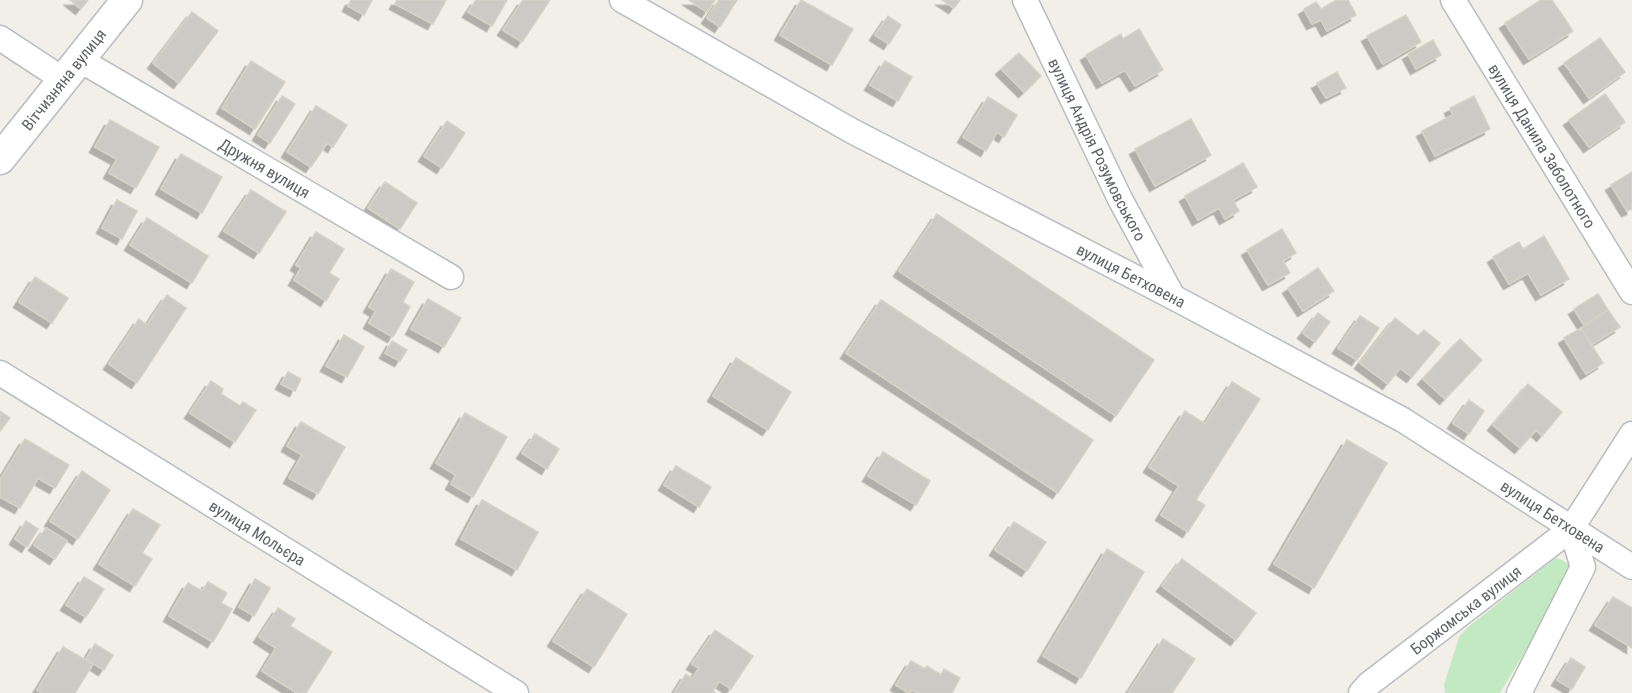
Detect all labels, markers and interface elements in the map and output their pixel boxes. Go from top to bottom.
street label: Вітчизняна вулиця [18,25,110,134]
street label: вулиця Андрія Розумовського [1044,55,1150,244]
street label: вулиця Данила Заболотного [1484,61,1599,232]
street label: Дружня вулиця [216,135,313,202]
street label: вулиця Бетховена [1073,240,1189,312]
street label: вулиця Бетховена [1497,476,1608,557]
street label: вулиця Мольєра [206,496,309,570]
street label: Боржомська вулиця [1407,562,1525,659]

